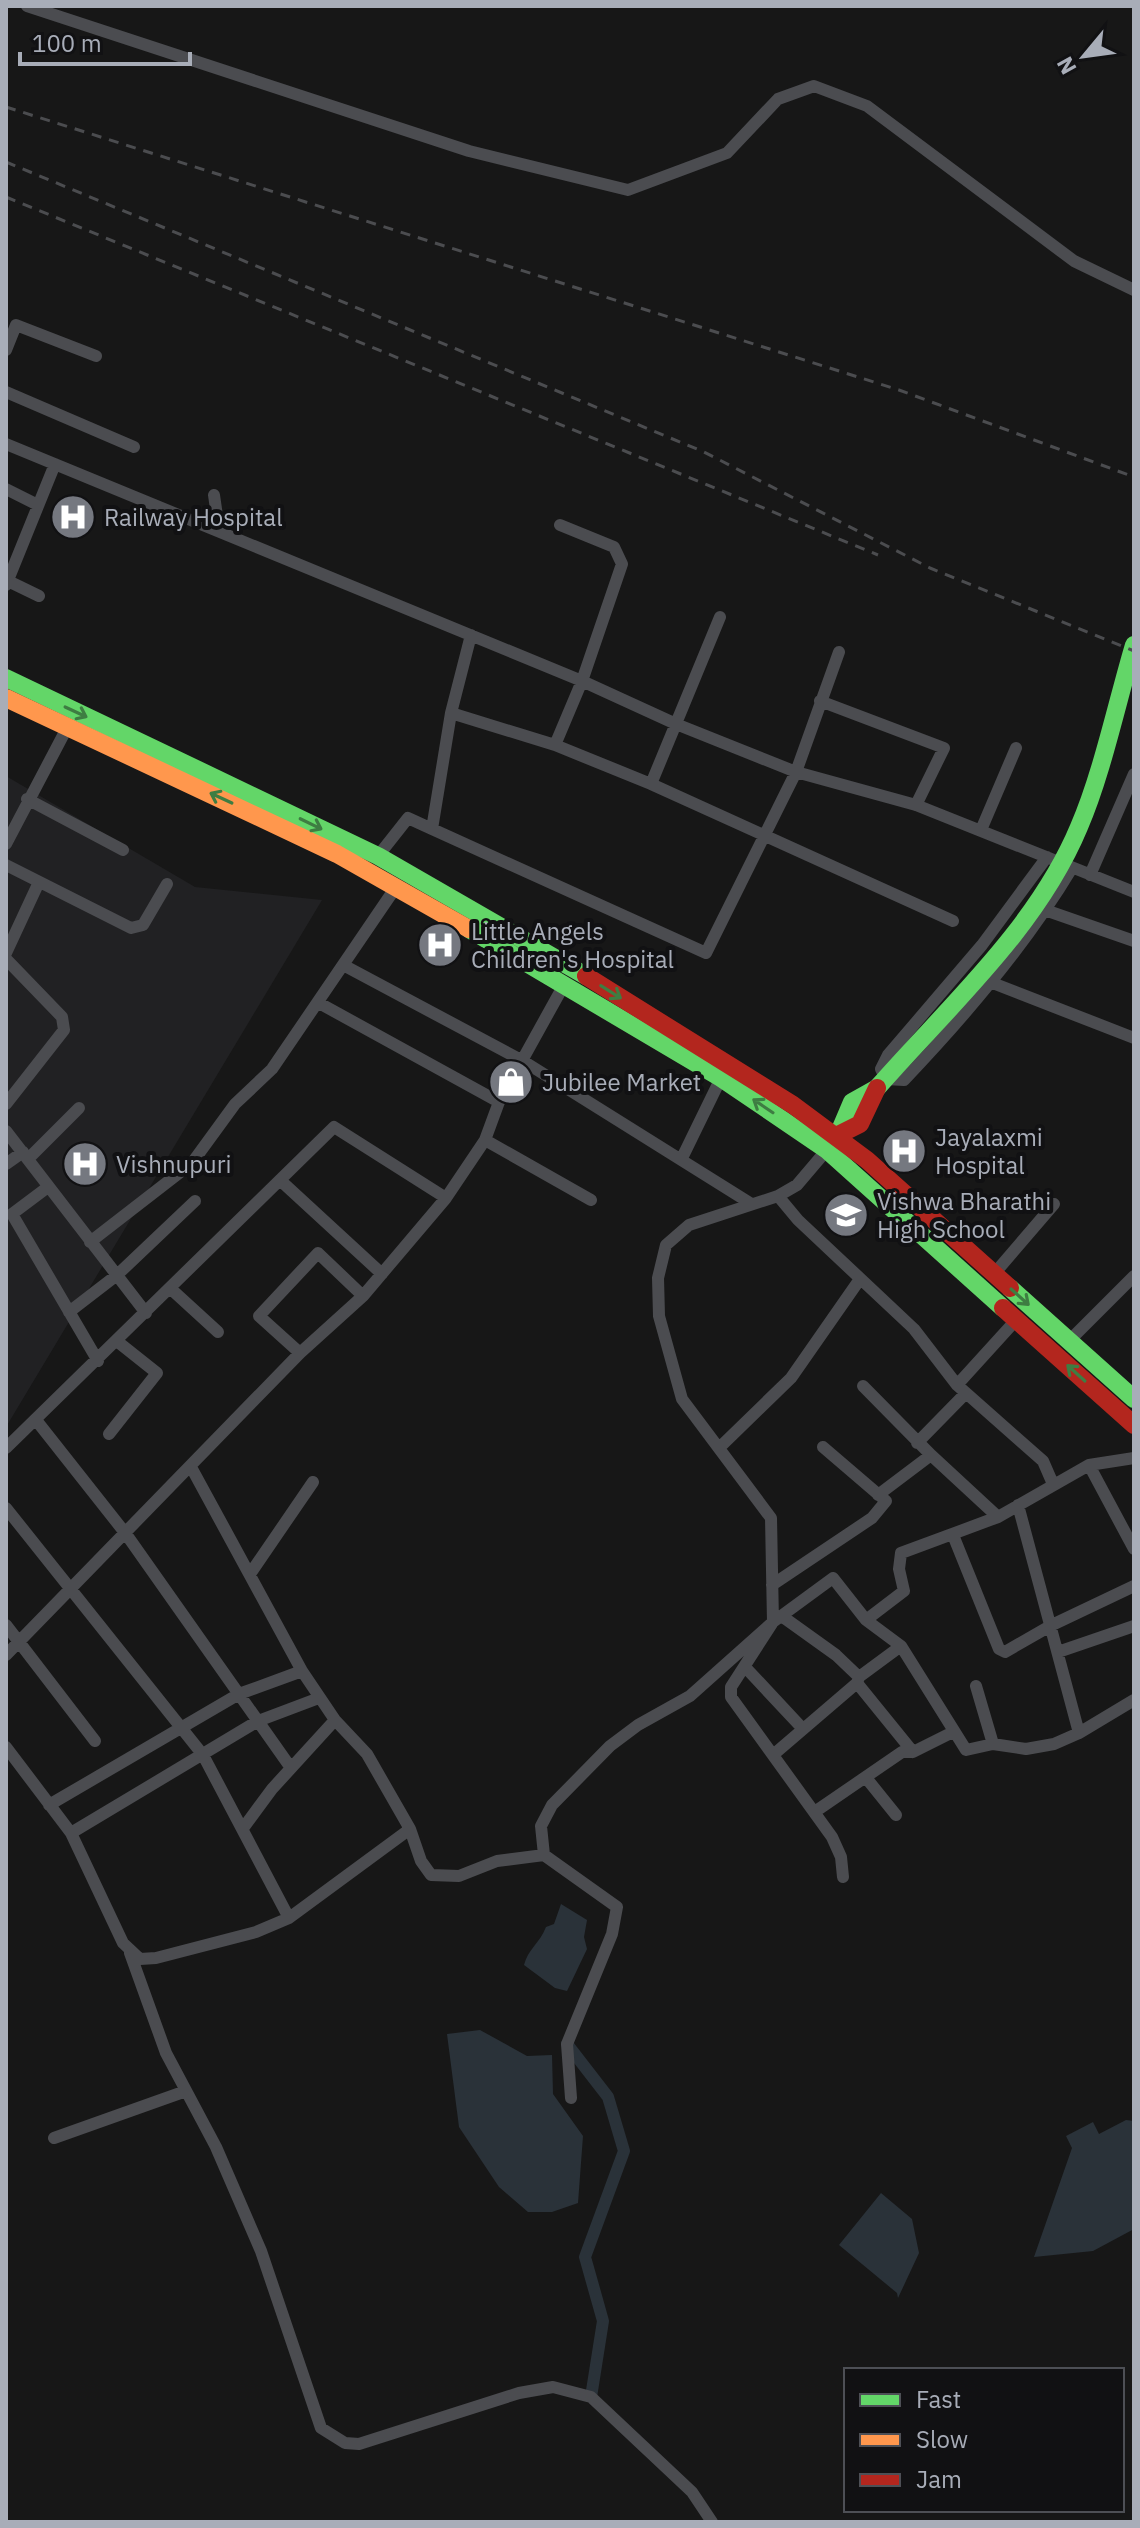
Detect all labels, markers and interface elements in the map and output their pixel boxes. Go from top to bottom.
scale bar [20,16,190,66]
north arrow [1044,16,1124,96]
text: 100 m [32,27,102,59]
text: N [1050,52,1083,80]
hospital icon: Railway Hospital [49,493,97,541]
place label: Railway Hospital [104,501,283,533]
one-way arrow [64,705,88,720]
one-way arrow [209,790,233,805]
one-way arrow [299,817,323,832]
place label: Little Angels Children's Hospital [471,915,674,975]
hospital icon: Little Angels Children's Hospital [416,921,464,969]
one-way arrow [599,984,622,1000]
shop icon: Jubilee Market [487,1058,535,1106]
place label: Jubilee Market [542,1066,701,1098]
one-way arrow [753,1098,775,1114]
place label: Jayalaxmi Hospital [935,1121,1043,1181]
hospital icon: Jayalaxmi Hospital [880,1127,928,1175]
hospital icon: Vishnupuri [61,1140,109,1188]
place label: Vishnupuri [116,1148,232,1180]
place label: Vishwa Bharathi High School [877,1185,1051,1245]
school or university icon: Vishwa Bharathi High School [822,1191,870,1239]
one-way arrow [1009,1288,1029,1306]
one-way arrow [1067,1364,1087,1382]
legend [844,2368,1124,2512]
text: Fast [916,2383,961,2415]
text: Slow [916,2423,968,2455]
text: Jam [916,2463,962,2495]

